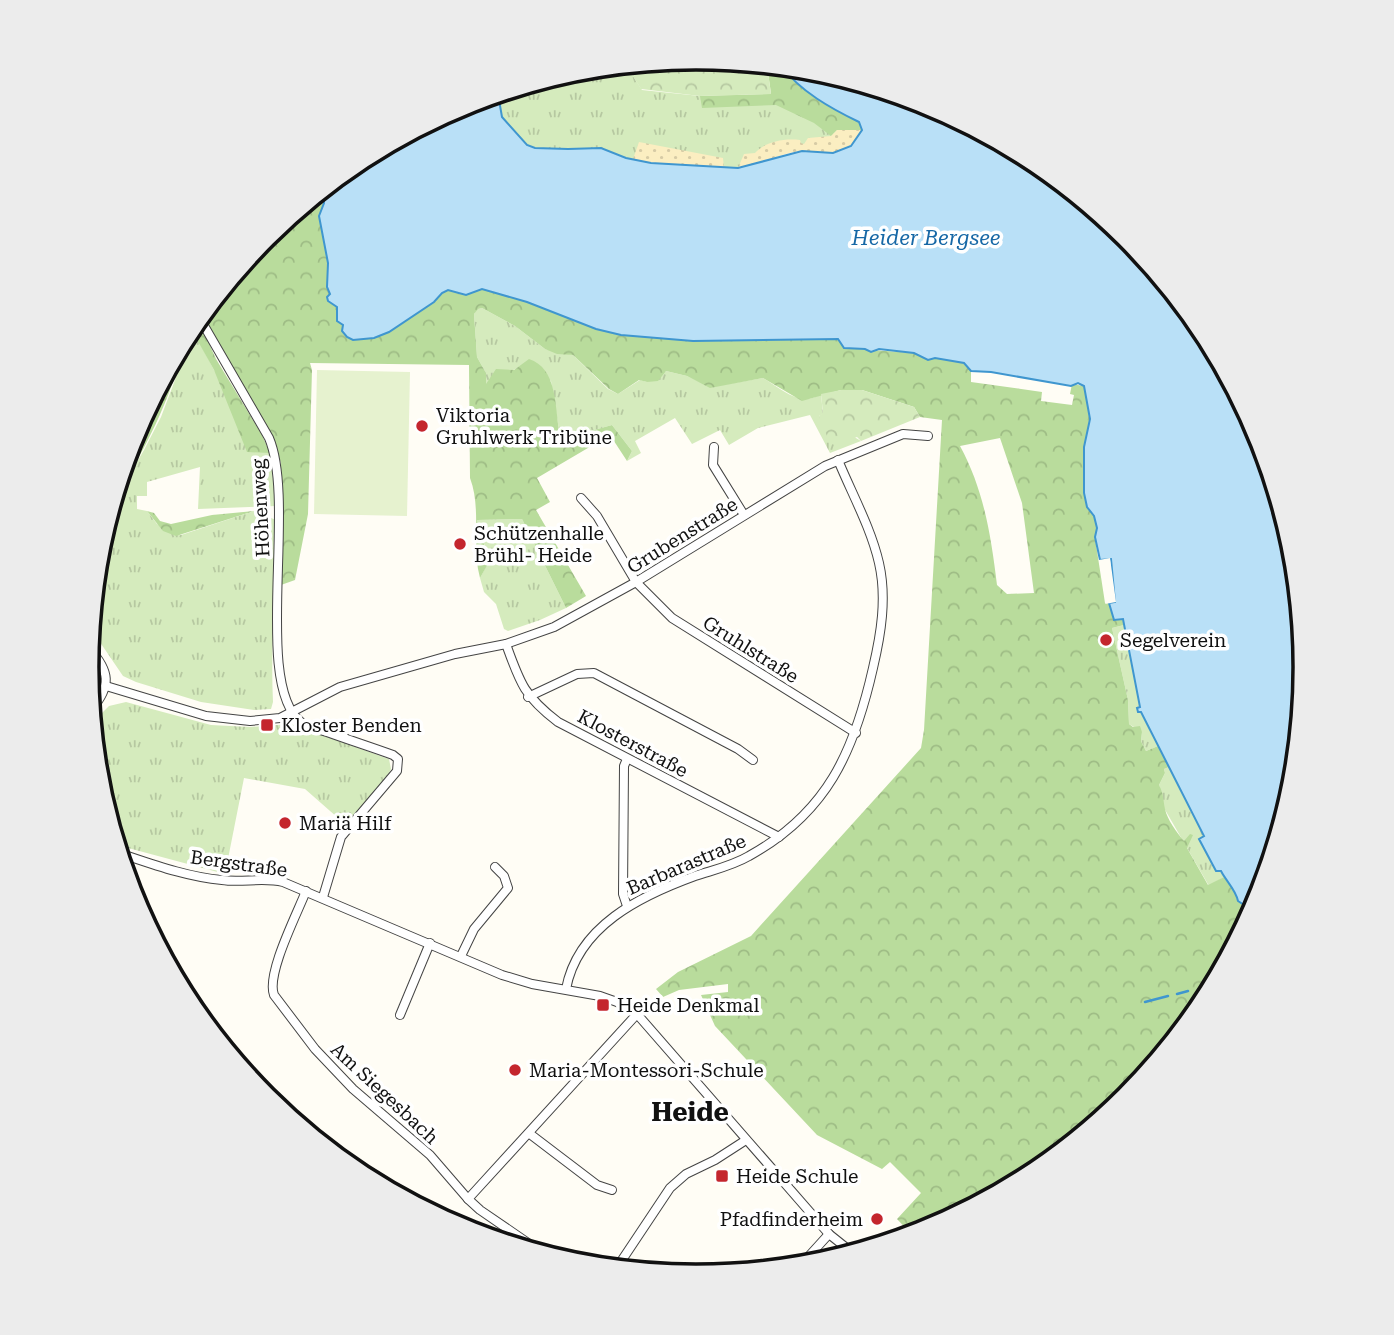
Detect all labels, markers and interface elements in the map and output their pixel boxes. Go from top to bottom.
water label: Heider Bergsee [851,226,1000,250]
place label: Viktoria Gruhlwerk Tribüne [436,404,612,449]
marker: Viktoria Gruhlwerk Tribüne [414,418,430,434]
street label: Höhenweg [246,458,275,558]
street label: Grubenstraße [623,492,742,579]
place label: Schützenhalle Brühl- Heide [474,522,604,567]
marker: Schützenhalle Brühl- Heide [452,536,468,552]
street label: Gruhlstraße [699,611,803,688]
place label: Segelverein [1120,629,1226,652]
marker: Segelverein [1098,632,1114,648]
street label: Klosterstraße [574,705,692,782]
place label: Kloster Benden [281,714,422,737]
marker: Kloster Benden [259,717,275,733]
place label: Mariä Hilf [299,812,392,835]
marker: Mariä Hilf [277,815,293,831]
street label: Barbarastraße [623,829,749,900]
street label: Bergstraße [189,845,289,882]
place label: Heide Denkmal [617,994,759,1017]
marker: Heide Denkmal [595,997,611,1013]
street label: Am Siegesbach [326,1038,443,1149]
place label: Maria-Montessori-Schule [529,1059,764,1082]
marker: Maria-Montessori-Schule [507,1062,523,1078]
district label: Heide [651,1097,729,1127]
place label: Heide Schule [736,1165,859,1188]
marker: Heide Schule [714,1168,730,1184]
place label: Pfadfinderheim [720,1208,863,1231]
marker: Pfadfinderheim [869,1211,885,1227]

